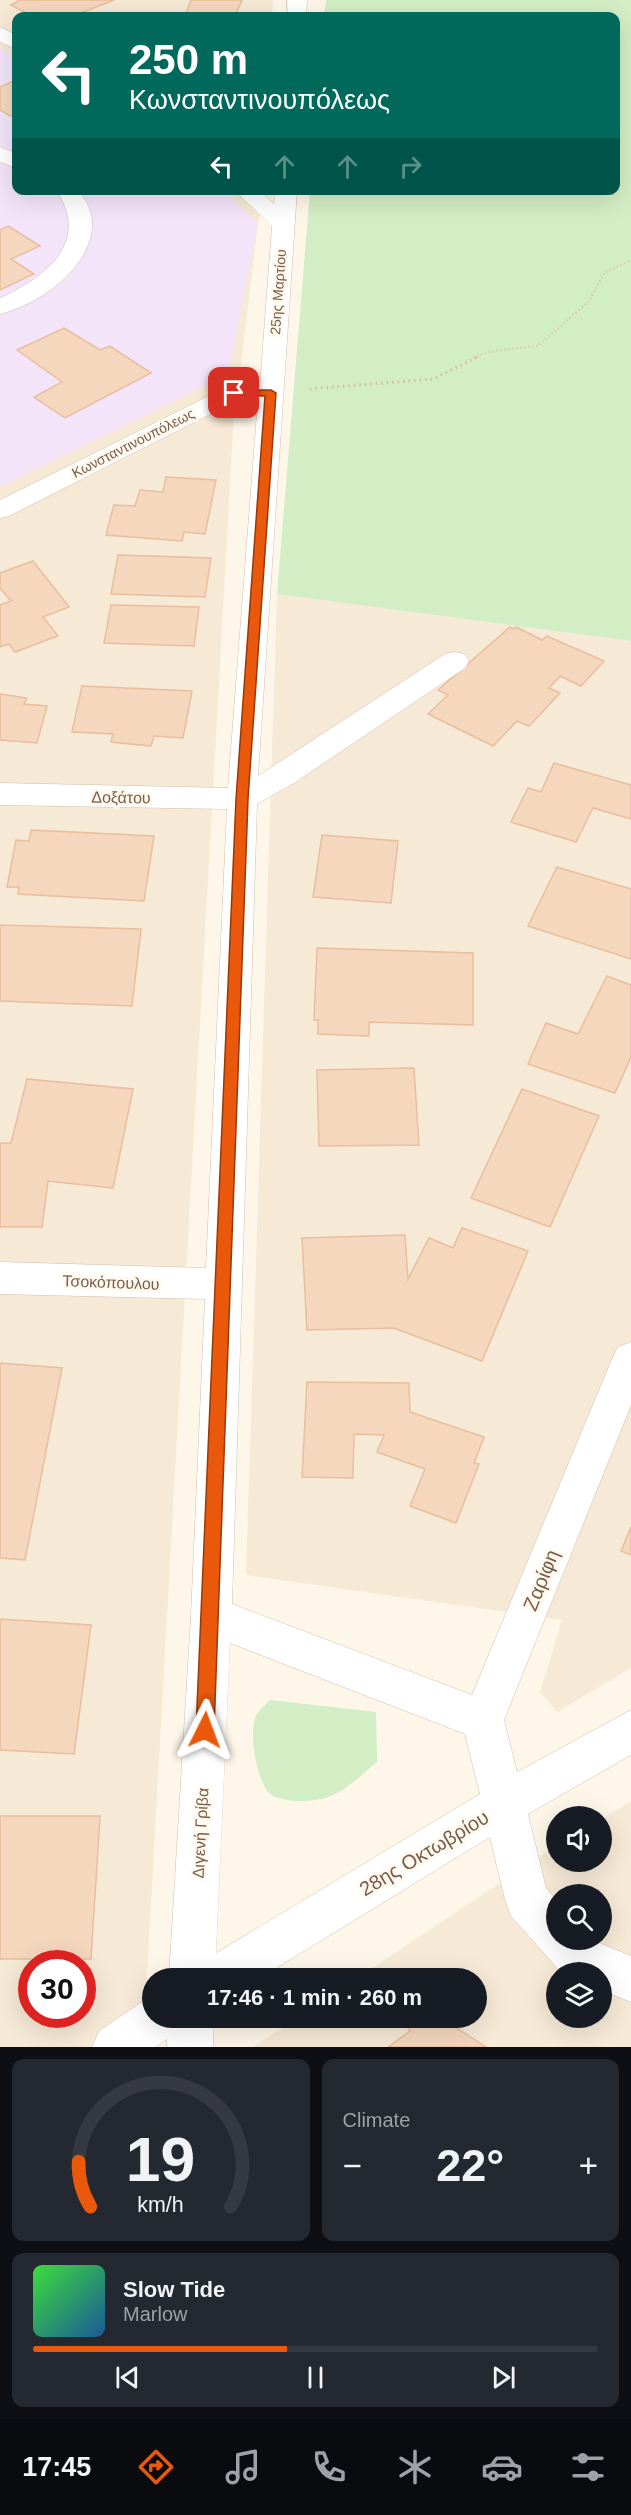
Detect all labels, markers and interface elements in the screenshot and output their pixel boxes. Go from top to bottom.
icon: left [30,36,108,114]
text: 250 m [129,36,248,83]
text: Κωνσταντινουπόλεως [129,85,390,115]
icon: left [205,150,238,183]
icon: ahead [268,150,301,183]
icon: ahead [331,150,364,183]
icon: right [394,150,427,183]
street label: 25ης Μαρτίου [267,249,289,335]
pin [208,367,259,418]
icon: arrive [217,376,250,409]
street label: Κωνσταντινουπόλεως [69,405,197,481]
street label: Δοξάτου [91,788,151,808]
street label: Τσοκόπουλου [62,1272,160,1293]
street label: Ζαρίφη [519,1546,563,1614]
position arrow [173,1698,237,1762]
street label: Διγενή Γρίβα [190,1787,211,1879]
street label: 28ης Οκτωβρίου [355,1806,493,1900]
map controls [546,1806,612,2028]
button: sound [546,1806,612,1872]
button: search [546,1884,612,1950]
speed limit sign: 30 [18,1950,96,2028]
button: layers [546,1962,612,2028]
text: 17:46 · 1 min · 260 m [207,1985,422,2010]
text: Climate [343,2109,410,2131]
text: 19 [126,2125,195,2194]
text: 22° [436,2140,504,2191]
text: − [343,2147,362,2184]
text: + [579,2147,598,2184]
text: km/h [138,2193,184,2217]
text: Slow Tide [123,2277,225,2302]
text: Marlow [123,2303,187,2325]
icon: previous [111,2361,144,2394]
icon: pause [299,2361,332,2394]
icon: next [487,2361,520,2394]
icon: directions [135,2446,177,2488]
icon: music [222,2446,264,2488]
icon: phone [308,2446,350,2488]
icon: climate [394,2446,436,2488]
icon: car [481,2446,523,2488]
icon: filters [567,2446,609,2488]
text: 17:45 [22,2452,91,2482]

